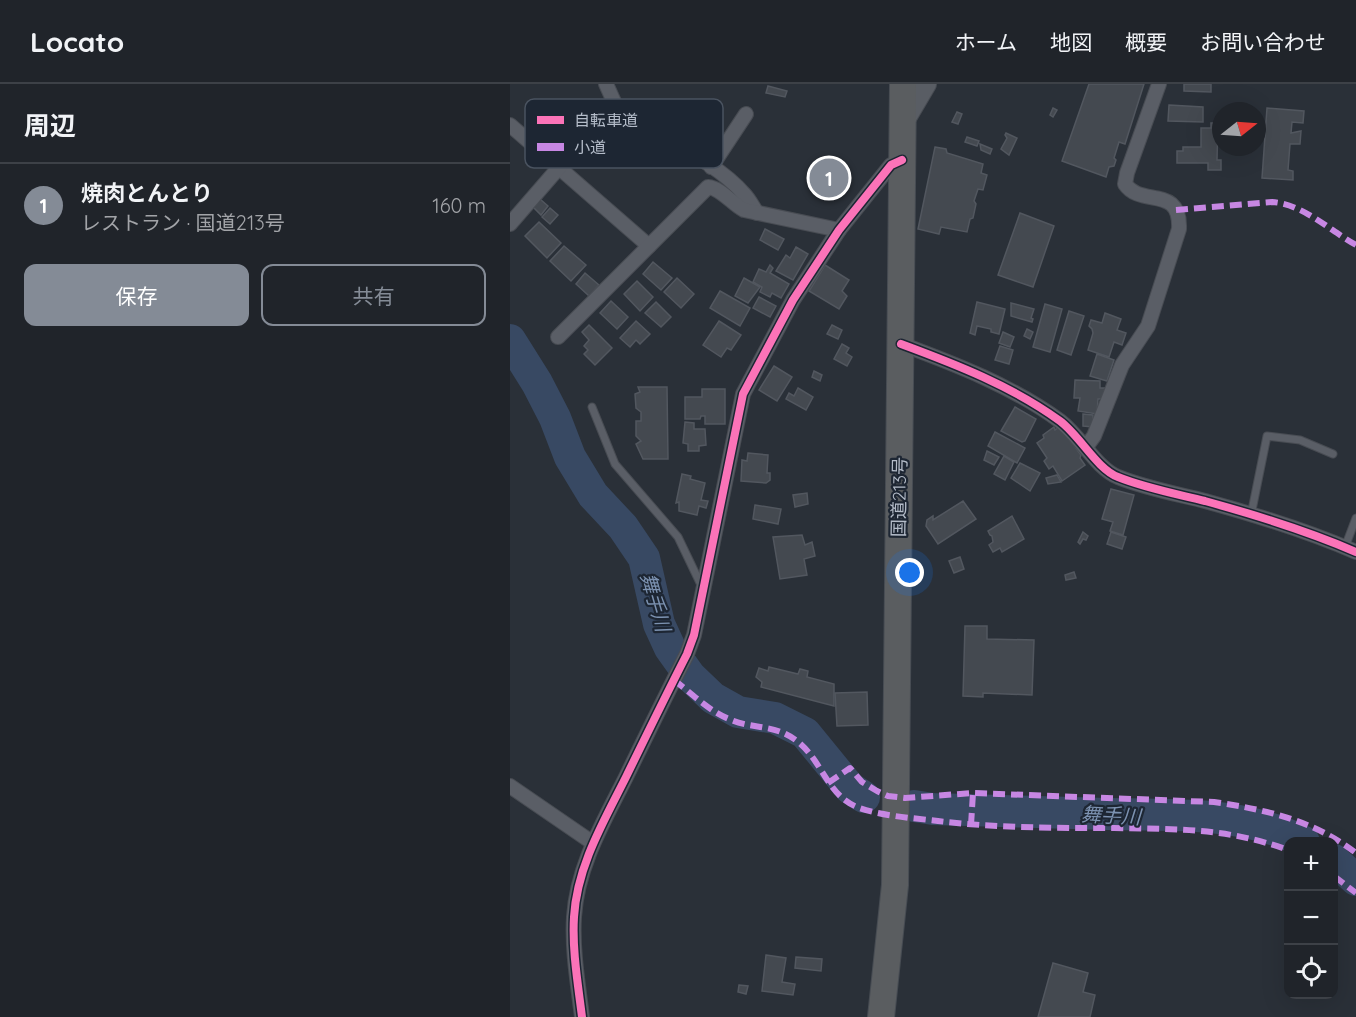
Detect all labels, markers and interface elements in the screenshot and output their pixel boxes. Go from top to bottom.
text: Locato [30,24,124,59]
text: ホーム [955,29,1017,55]
text: 地図 [1050,29,1092,55]
text: 概要 [1125,29,1167,55]
text: お問い合わせ [1200,29,1326,55]
legend [525,99,723,168]
north arrow [1212,102,1266,156]
text: 周辺 [24,109,76,142]
text: 自転車道 [574,110,638,130]
text: 小道 [574,137,606,157]
pin: 1 [810,156,848,200]
text: 焼肉とんとり [81,179,213,207]
text: 1 [40,193,47,218]
text: 160 m [432,193,486,218]
text: レストラン · 国道213号 [81,210,285,235]
button: 保存 [24,264,249,326]
button: 共有 [261,264,486,326]
street label: 国道213号 [887,457,911,537]
your location [895,558,924,587]
water label: 舞手川 [636,570,677,636]
water label: 舞手川 [1080,801,1144,829]
map controls [1284,837,1338,999]
button: + [1284,837,1338,891]
button: − [1284,891,1338,945]
button: locate [1284,945,1338,999]

